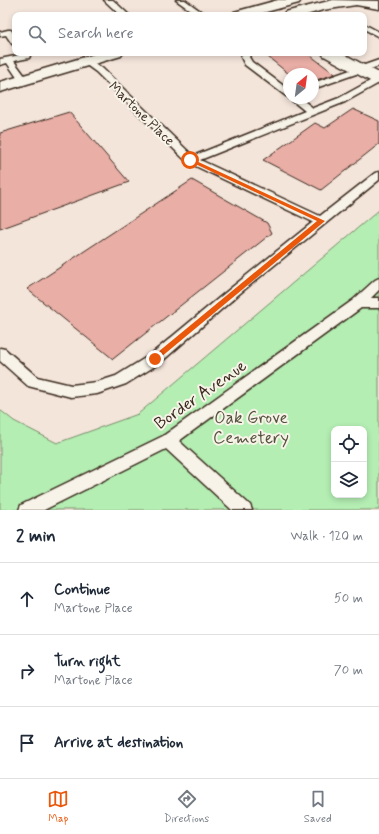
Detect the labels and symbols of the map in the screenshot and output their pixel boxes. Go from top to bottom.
north arrow [283,68,319,104]
street label: Martone Place [105,78,178,150]
route start [181,151,199,169]
route end [146,350,164,368]
street label: Border Avenue [150,355,251,435]
park label: Oak Grove Cemetery [213,407,289,449]

